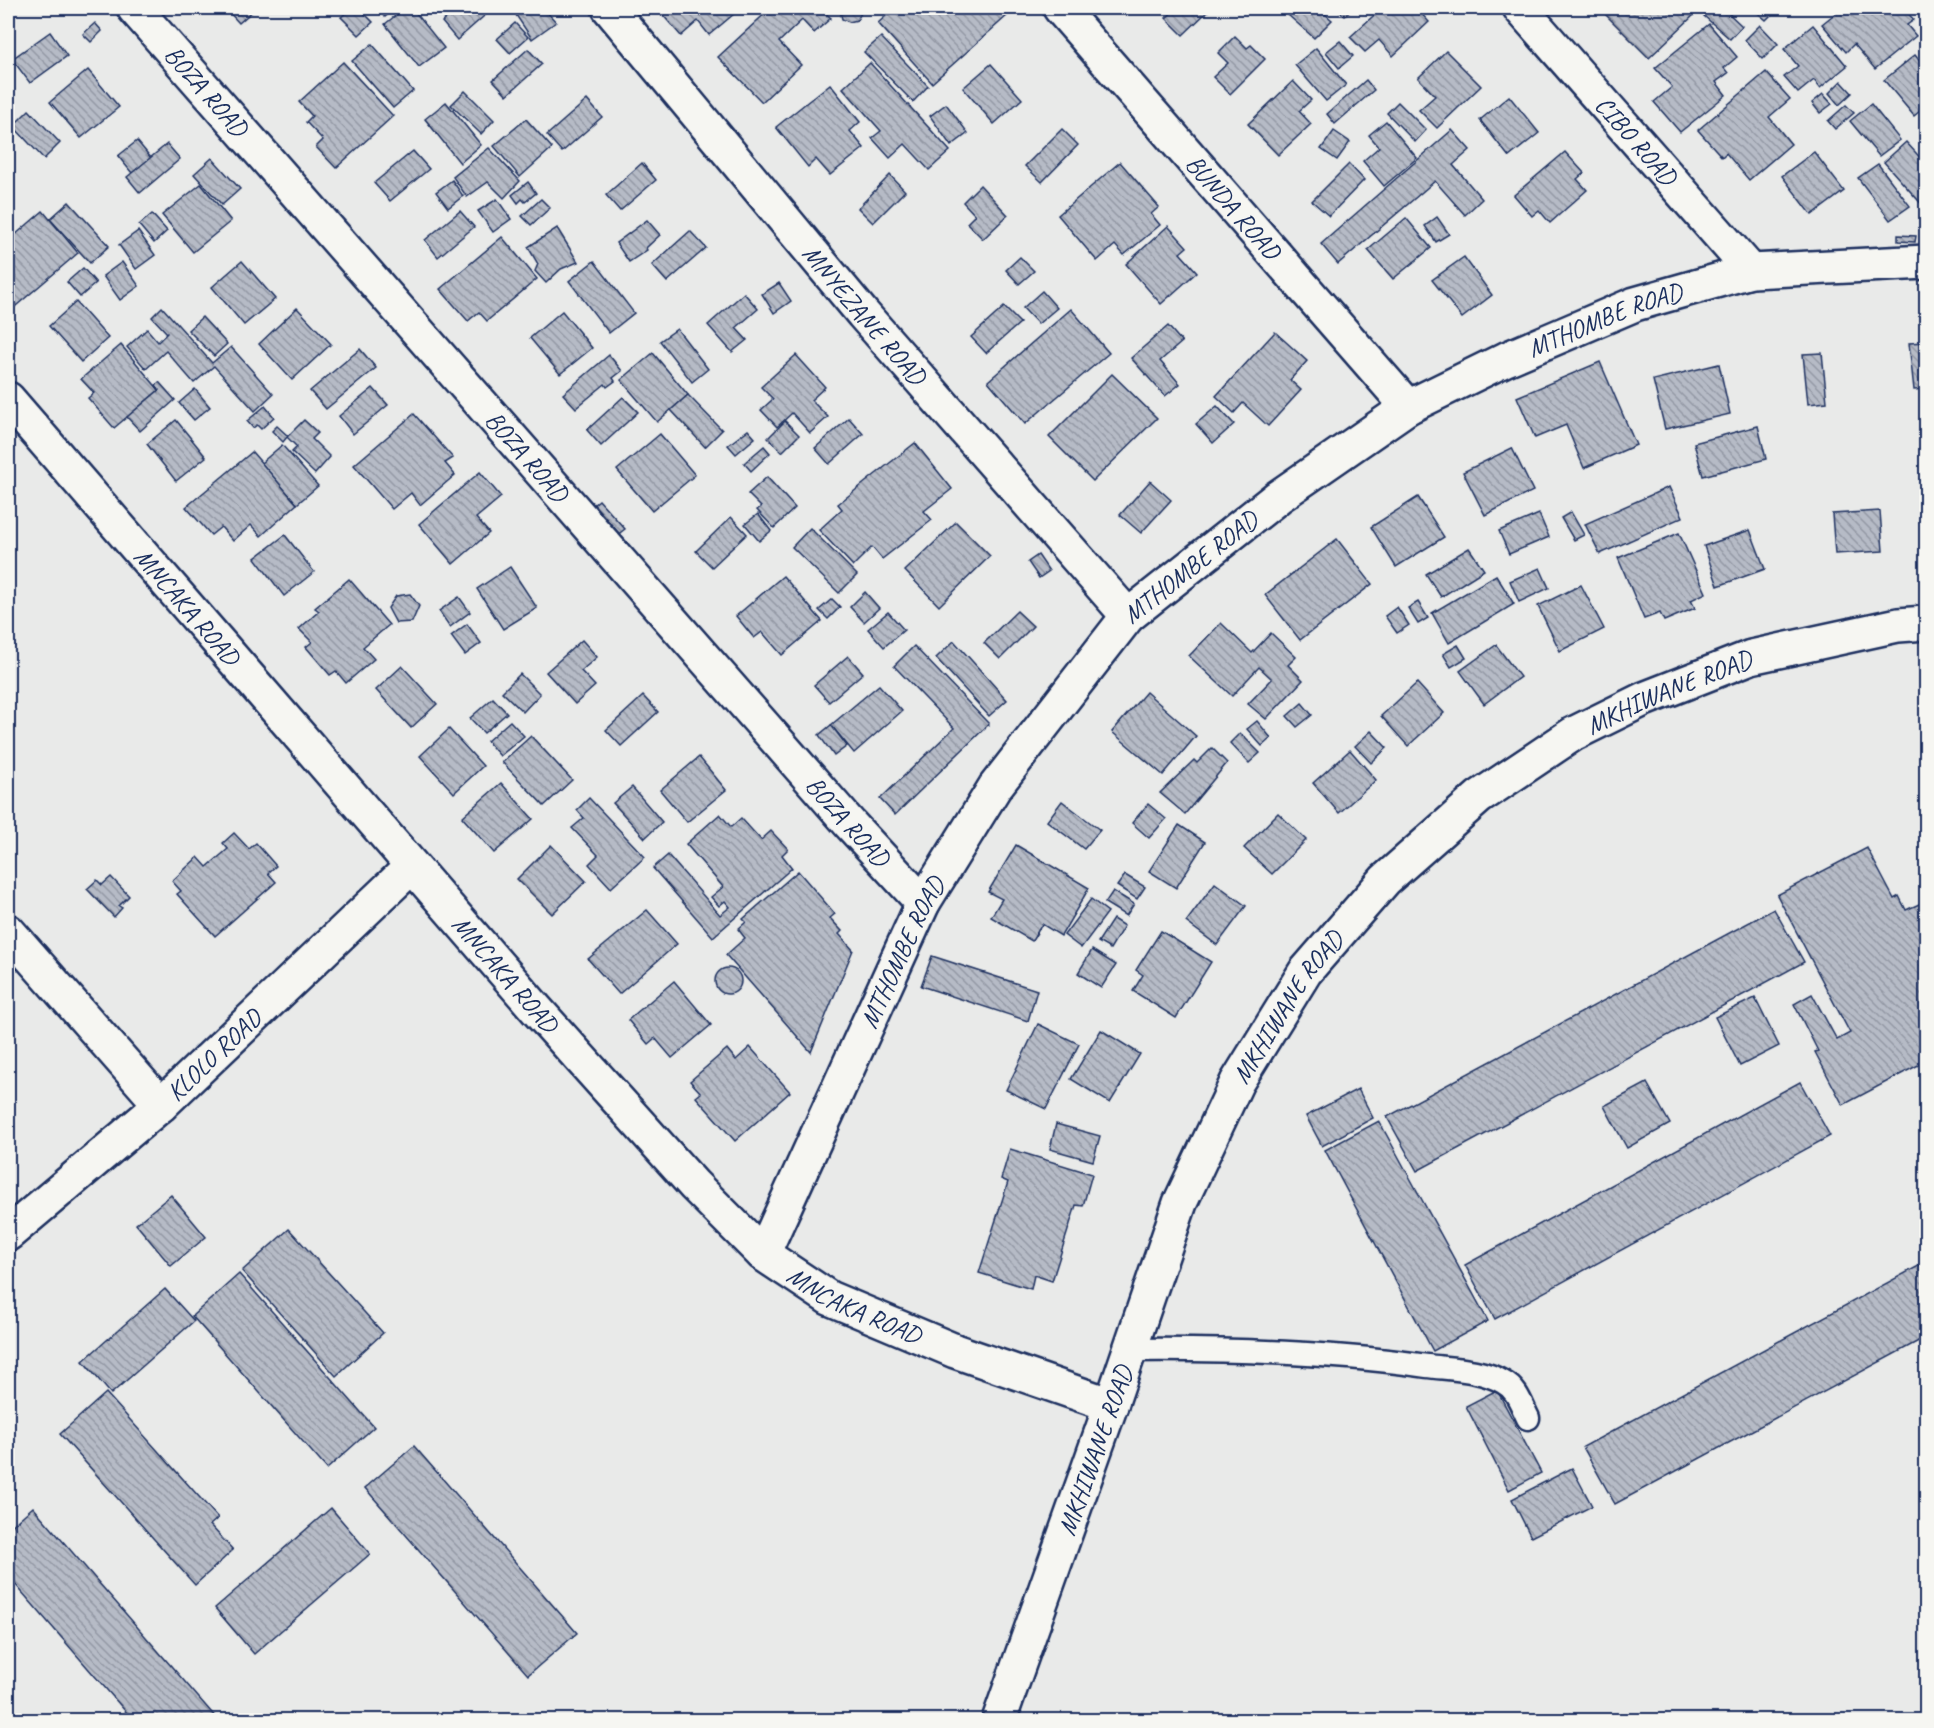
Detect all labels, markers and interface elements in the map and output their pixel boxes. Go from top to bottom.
street label: BOZA ROAD [158,38,257,145]
street label: CIBO ROAD [1588,89,1686,193]
street label: BUNDA ROAD [1179,148,1290,268]
street label: MNYEZANE ROAD [796,238,935,393]
street label: MTHOMBE ROAD [1522,275,1687,364]
street label: BOZA ROAD [478,404,577,510]
street label: MTHOMBE ROAD [1116,502,1266,630]
street label: MNCAKA ROAD [127,541,249,674]
street label: MKHIWANE ROAD [1580,641,1758,742]
street label: BOZA ROAD [799,769,899,875]
street label: MTHOMBE ROAD [852,869,953,1033]
street label: MNCAKA ROAD [445,908,567,1041]
street label: MKHIWANE ROAD [1224,922,1351,1089]
street label: KLOLO ROAD [159,1000,270,1108]
street label: MNCAKA ROAD [781,1258,929,1352]
street label: MKHIWANE ROAD [1050,1360,1140,1540]

